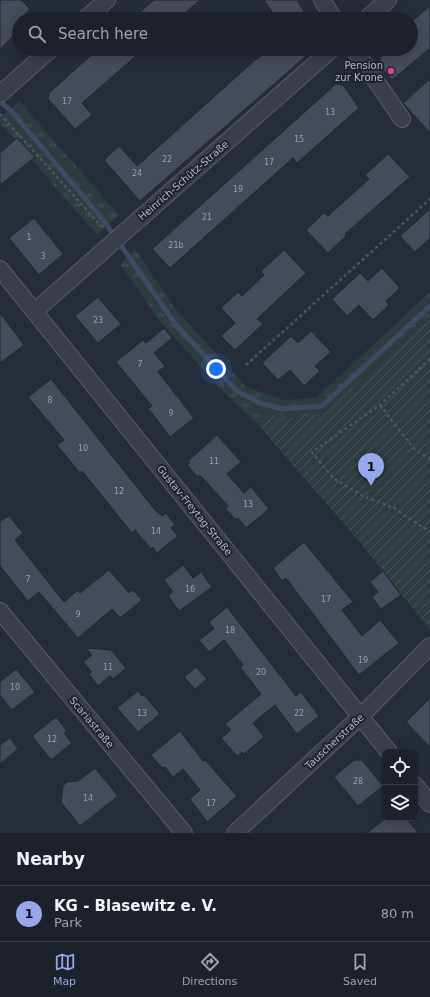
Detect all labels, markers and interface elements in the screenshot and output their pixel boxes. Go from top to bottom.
search box [12,12,418,56]
icon: search [26,23,48,45]
text: Search here [58,25,148,43]
place label: Pension zur Krone [335,60,383,83]
marker: Pension zur Krone [386,66,396,76]
house number: 17 [62,97,72,106]
house number: 13 [325,108,335,117]
house number: 15 [294,135,304,144]
street label: Heinrich-Schütz-Straße [136,138,230,222]
house number: 22 [162,155,172,164]
house number: 17 [264,158,274,167]
house number: 24 [132,169,142,178]
house number: 19 [233,185,243,194]
house number: 21 [202,213,212,222]
house number: 1 [26,233,32,242]
house number: 21b [168,241,184,250]
house number: 3 [40,252,46,261]
house number: 23 [93,316,103,325]
your location [206,359,226,379]
house number: 7 [137,360,143,369]
house number: 8 [47,396,53,405]
house number: 9 [168,409,174,418]
house number: 10 [78,444,88,453]
pin: 1 [358,453,384,486]
house number: 11 [209,457,219,466]
street label: Gustav-Freytag-Straße [155,463,234,558]
house number: 12 [114,487,124,496]
house number: 13 [243,500,253,509]
house number: 14 [151,527,161,536]
house number: 7 [25,575,31,584]
house number: 16 [185,585,195,594]
house number: 17 [321,595,331,604]
house number: 9 [75,610,81,619]
house number: 18 [225,626,235,635]
house number: 19 [358,656,368,665]
house number: 11 [103,663,113,672]
house number: 20 [256,668,266,677]
house number: 10 [10,683,20,692]
street label: Scariastraße [67,695,116,750]
house number: 13 [137,709,147,718]
house number: 22 [294,709,304,718]
street label: Tauscherstraße [302,711,366,772]
house number: 12 [47,735,57,744]
map controls [382,749,418,821]
button: locate [382,749,418,785]
house number: 28 [353,777,363,786]
button: layers [382,785,418,821]
house number: 14 [83,794,93,803]
house number: 17 [206,799,216,808]
text: Nearby [16,849,85,869]
text: KG - Blasewitz e. V. [54,897,217,915]
text: 1 [24,906,34,921]
text: 80 m [381,906,414,921]
text: Park [54,915,82,930]
tab: Map [53,951,76,988]
tab: Directions [182,951,237,988]
tab: Saved [343,951,377,988]

